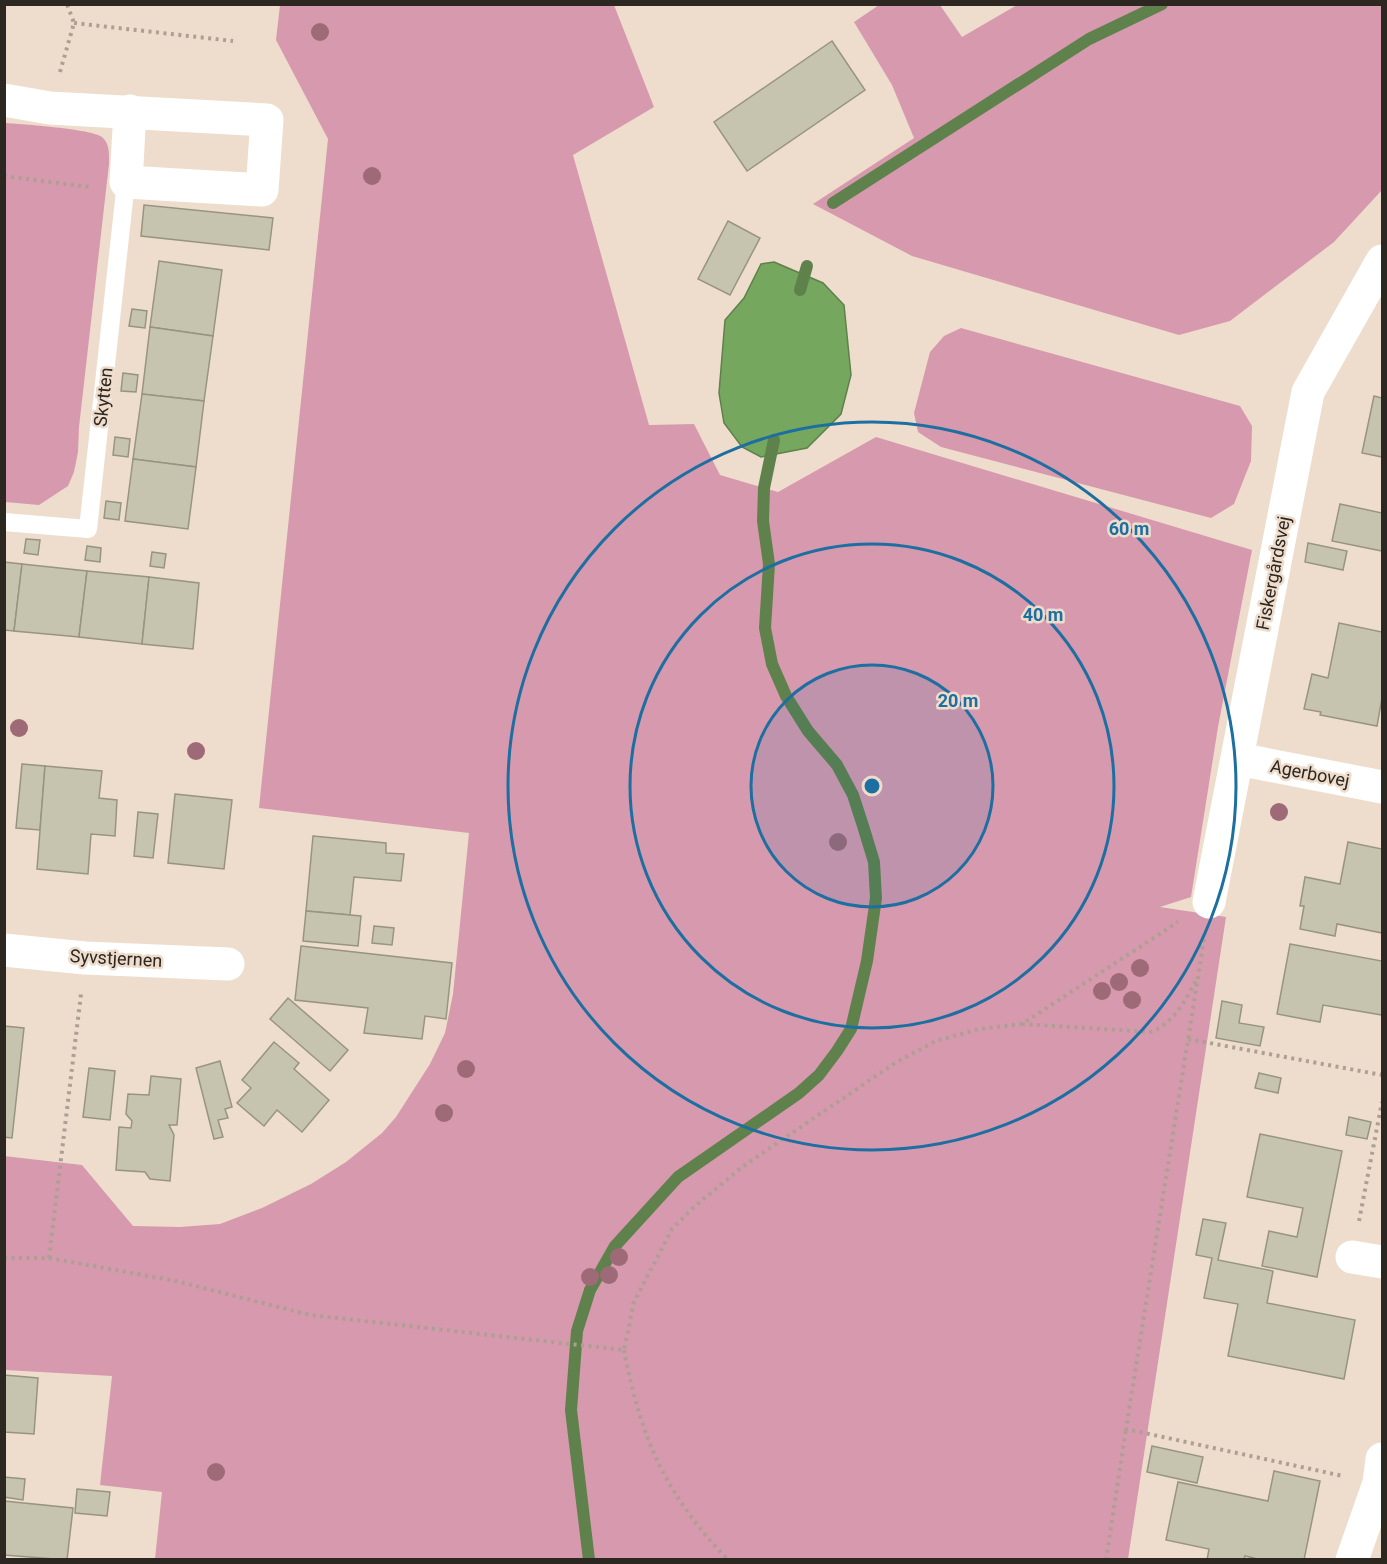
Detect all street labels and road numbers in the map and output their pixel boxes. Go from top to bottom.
street label: Skytten [89,366,117,428]
street label: Fiskergårdsvej [1252,514,1294,632]
street label: Agerbovej [1269,755,1351,791]
street label: Syvstjernen [69,945,163,971]

